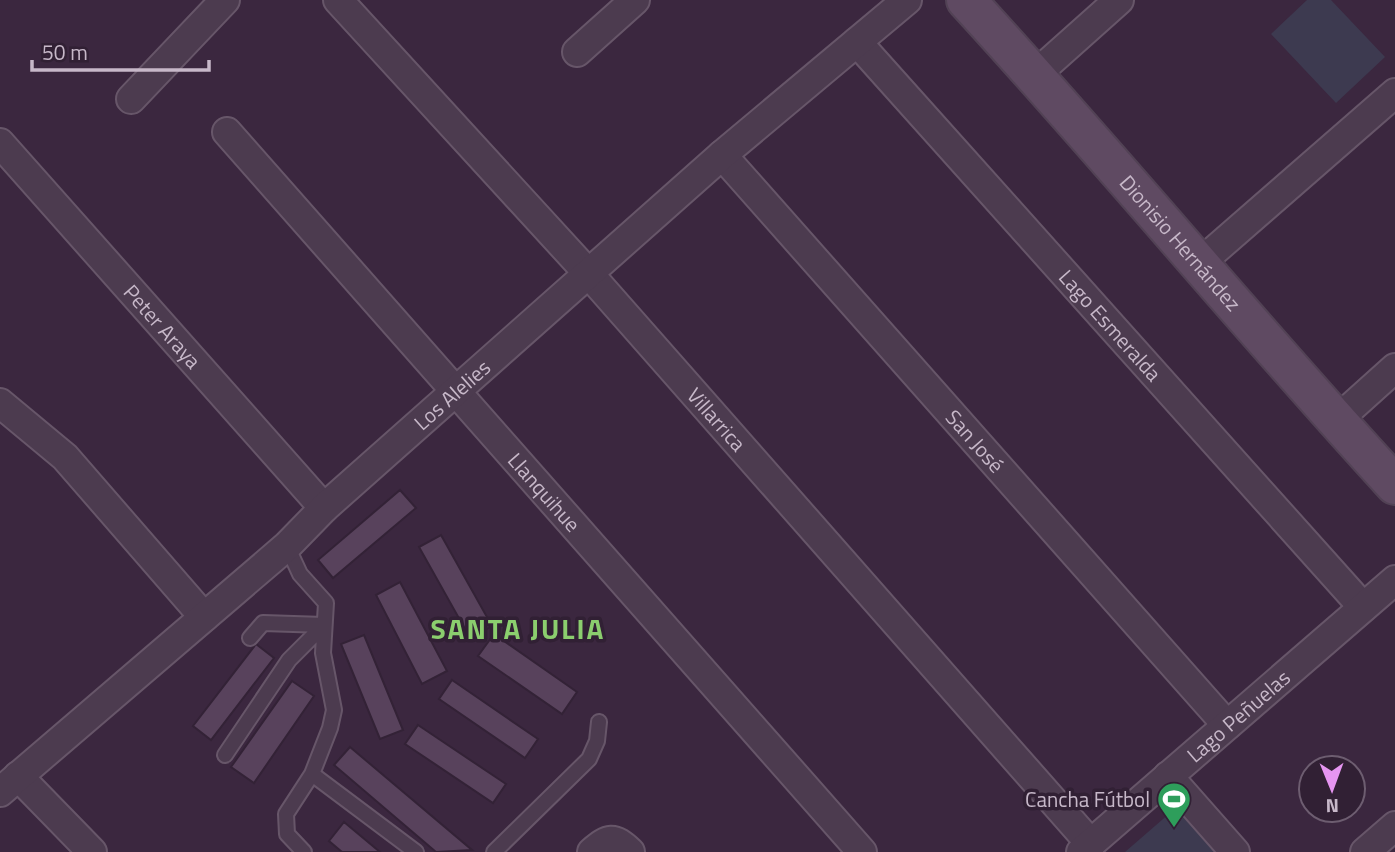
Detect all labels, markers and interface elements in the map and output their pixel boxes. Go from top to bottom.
scale bar [32,28,208,72]
text: 50 m [42,36,88,68]
street label: Dionisio Hernández [1112,167,1249,318]
street label: Lago Esmeralda [1052,262,1170,389]
street label: Peter Araya [116,277,209,376]
street label: Los Alelies [406,352,497,437]
street label: Villarrica [680,380,754,459]
street label: San José [938,402,1012,480]
street label: Llanquihue [501,445,588,539]
district label: SANTA JULIA [431,607,605,650]
street label: Lago Peñuelas [1179,662,1297,770]
north arrow [1297,754,1367,824]
sports icon: Cancha Fútbol [1155,780,1193,829]
place label: Cancha Fútbol [1025,783,1150,815]
text: N [1325,792,1339,821]

